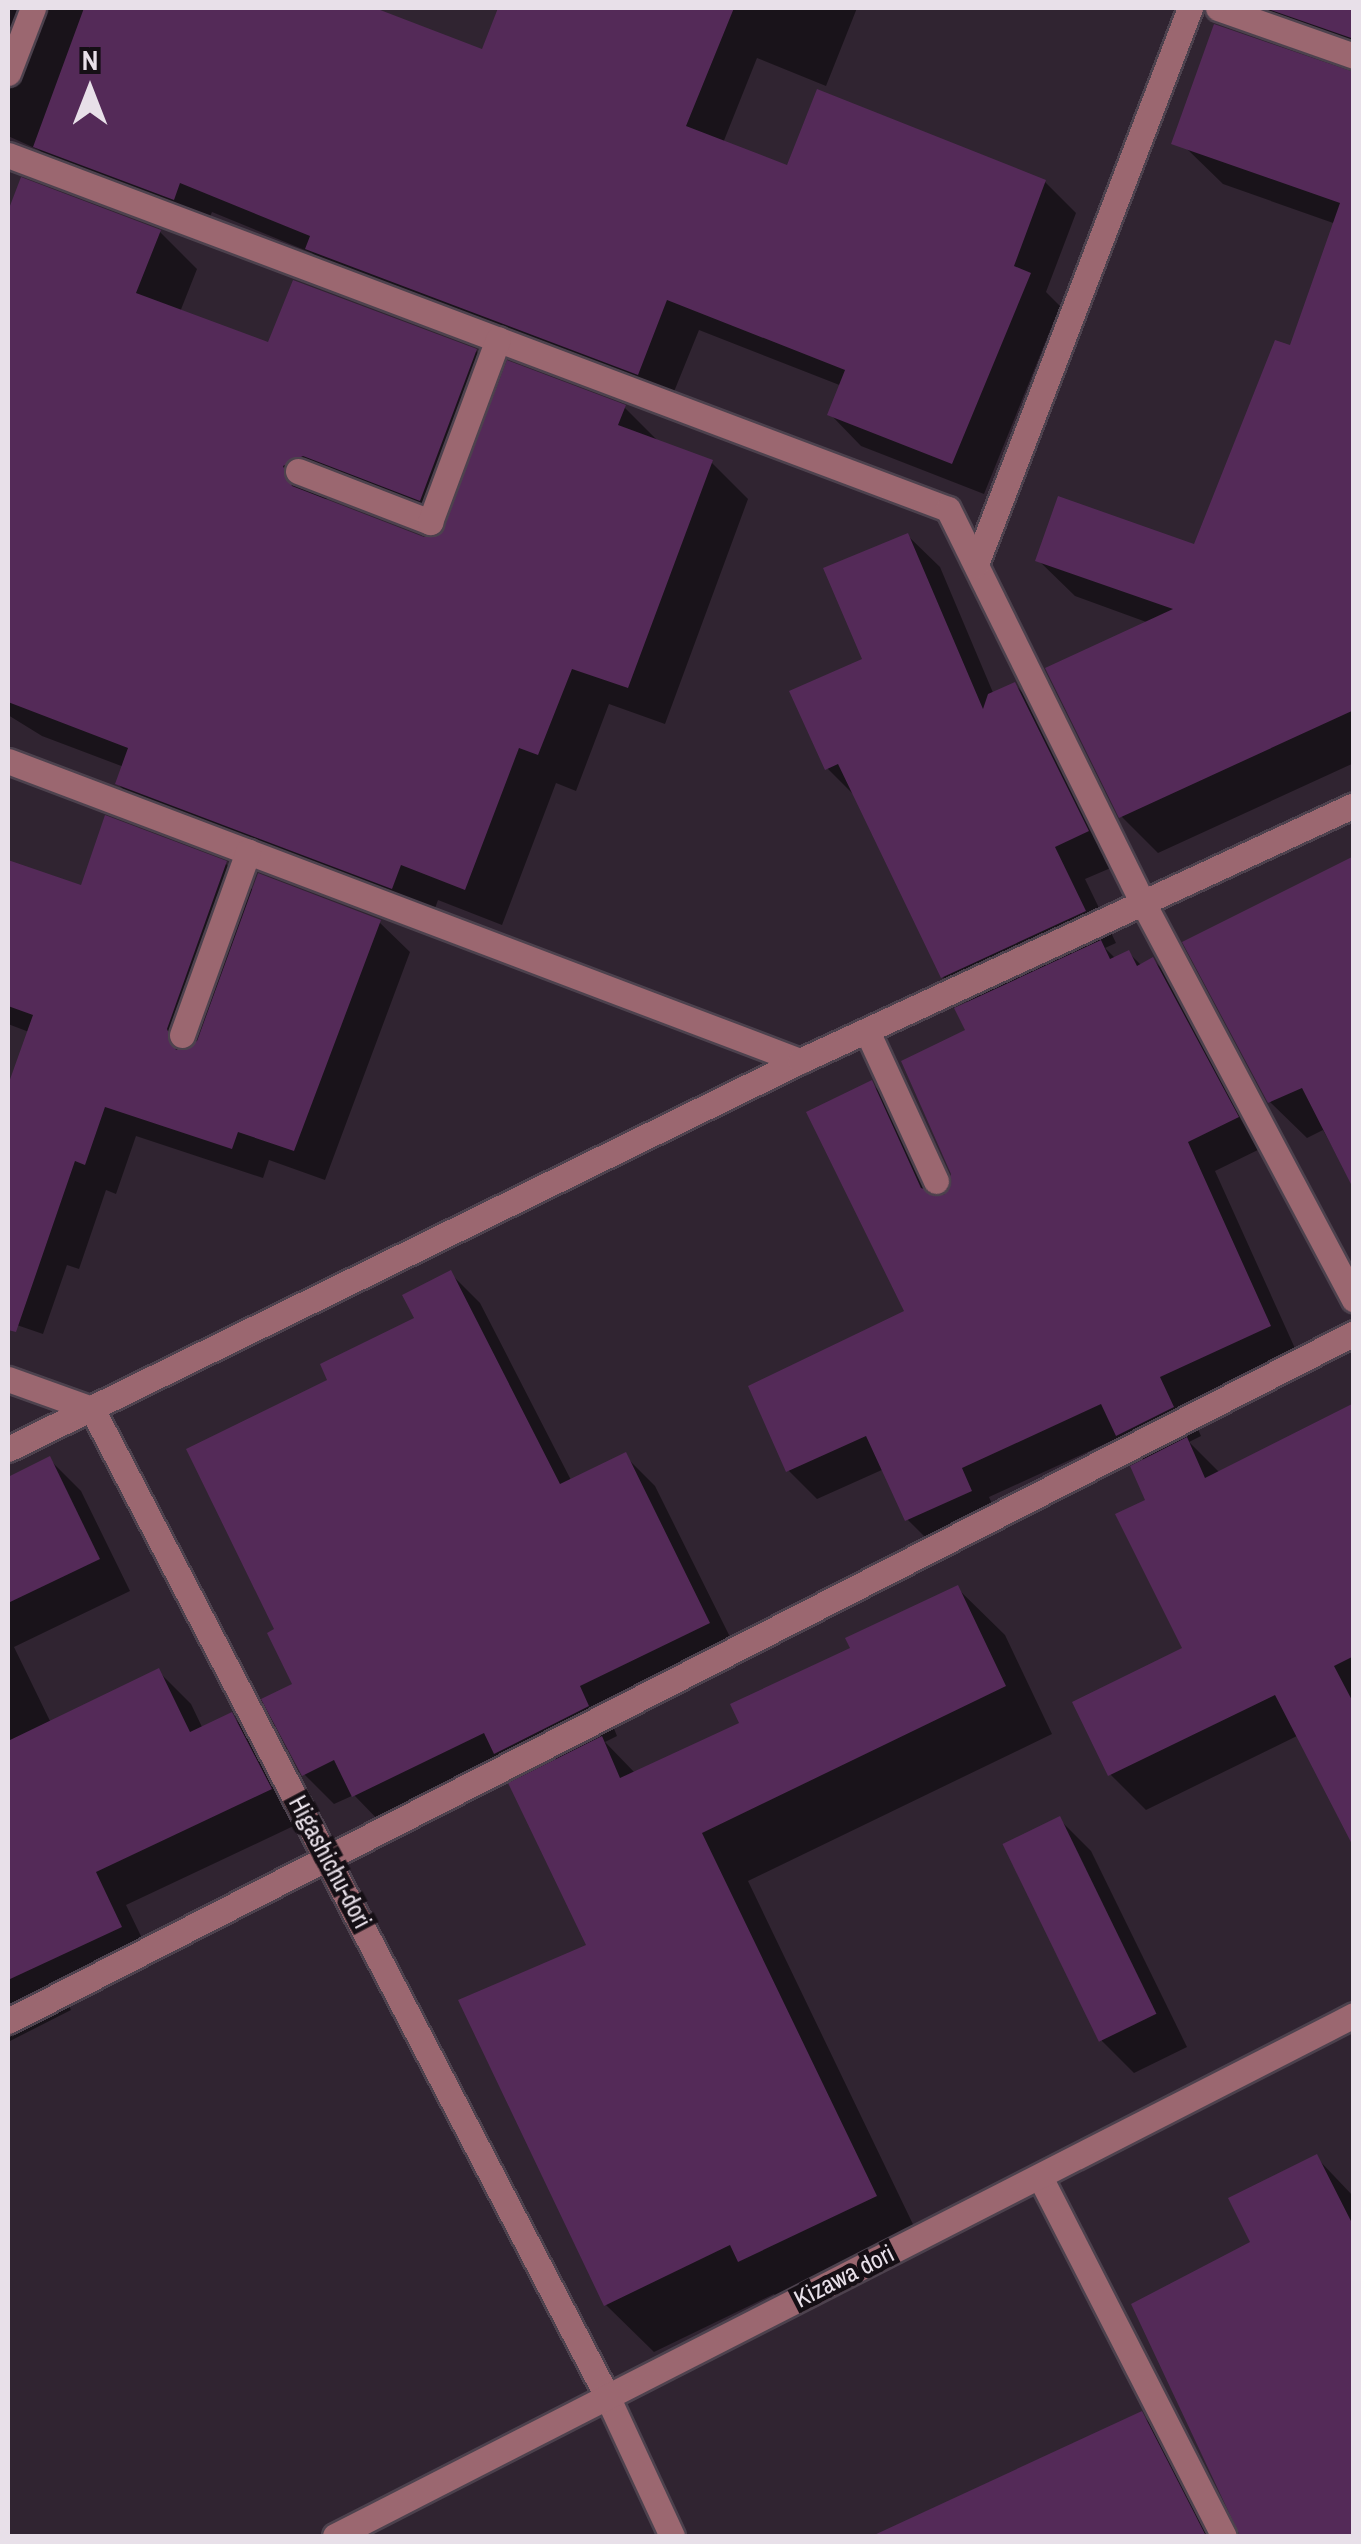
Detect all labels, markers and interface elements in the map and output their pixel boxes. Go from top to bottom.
north arrow [40,40,140,140]
text: N [82,41,98,79]
street label: Higashichu-dori [283,1791,377,1933]
street label: Kizawa dori [789,2238,899,2314]

